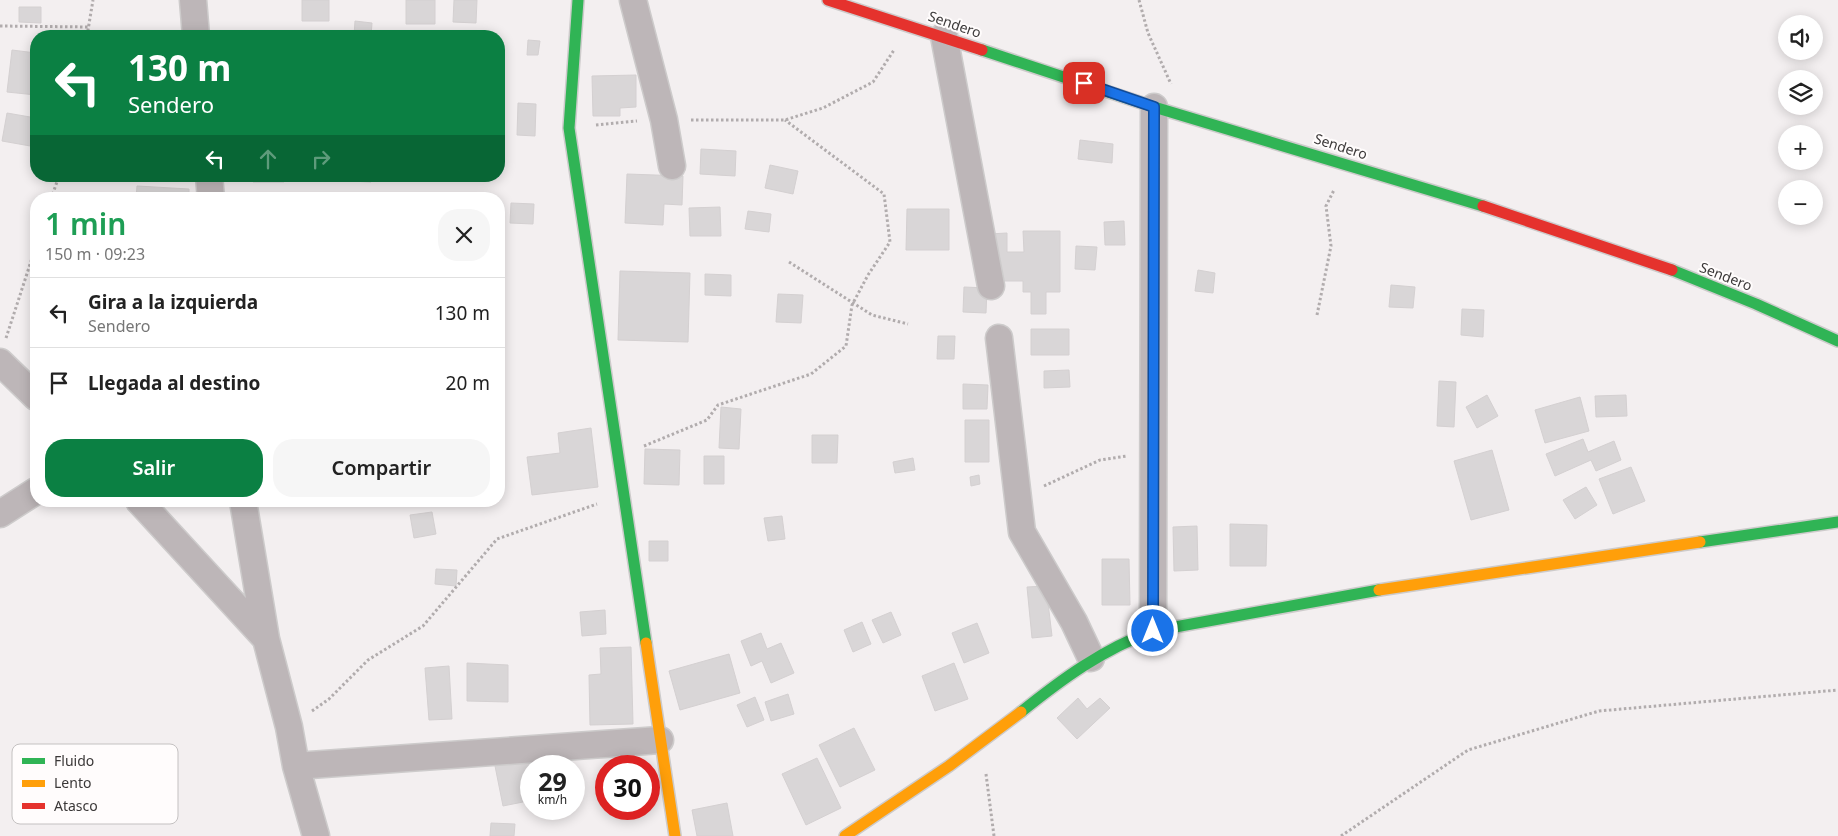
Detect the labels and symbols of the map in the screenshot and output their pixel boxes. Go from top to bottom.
street label: Sendero [926,6,984,42]
pin [1063,62,1105,104]
street label: Sendero [1312,129,1370,163]
street label: Sendero [1697,257,1755,295]
position arrow [1126,604,1178,656]
legend [12,744,178,824]
text: Fluido [54,751,94,770]
speed limit sign: 30 [595,755,660,820]
text: Lento [54,773,91,792]
text: Atasco [54,796,98,815]

